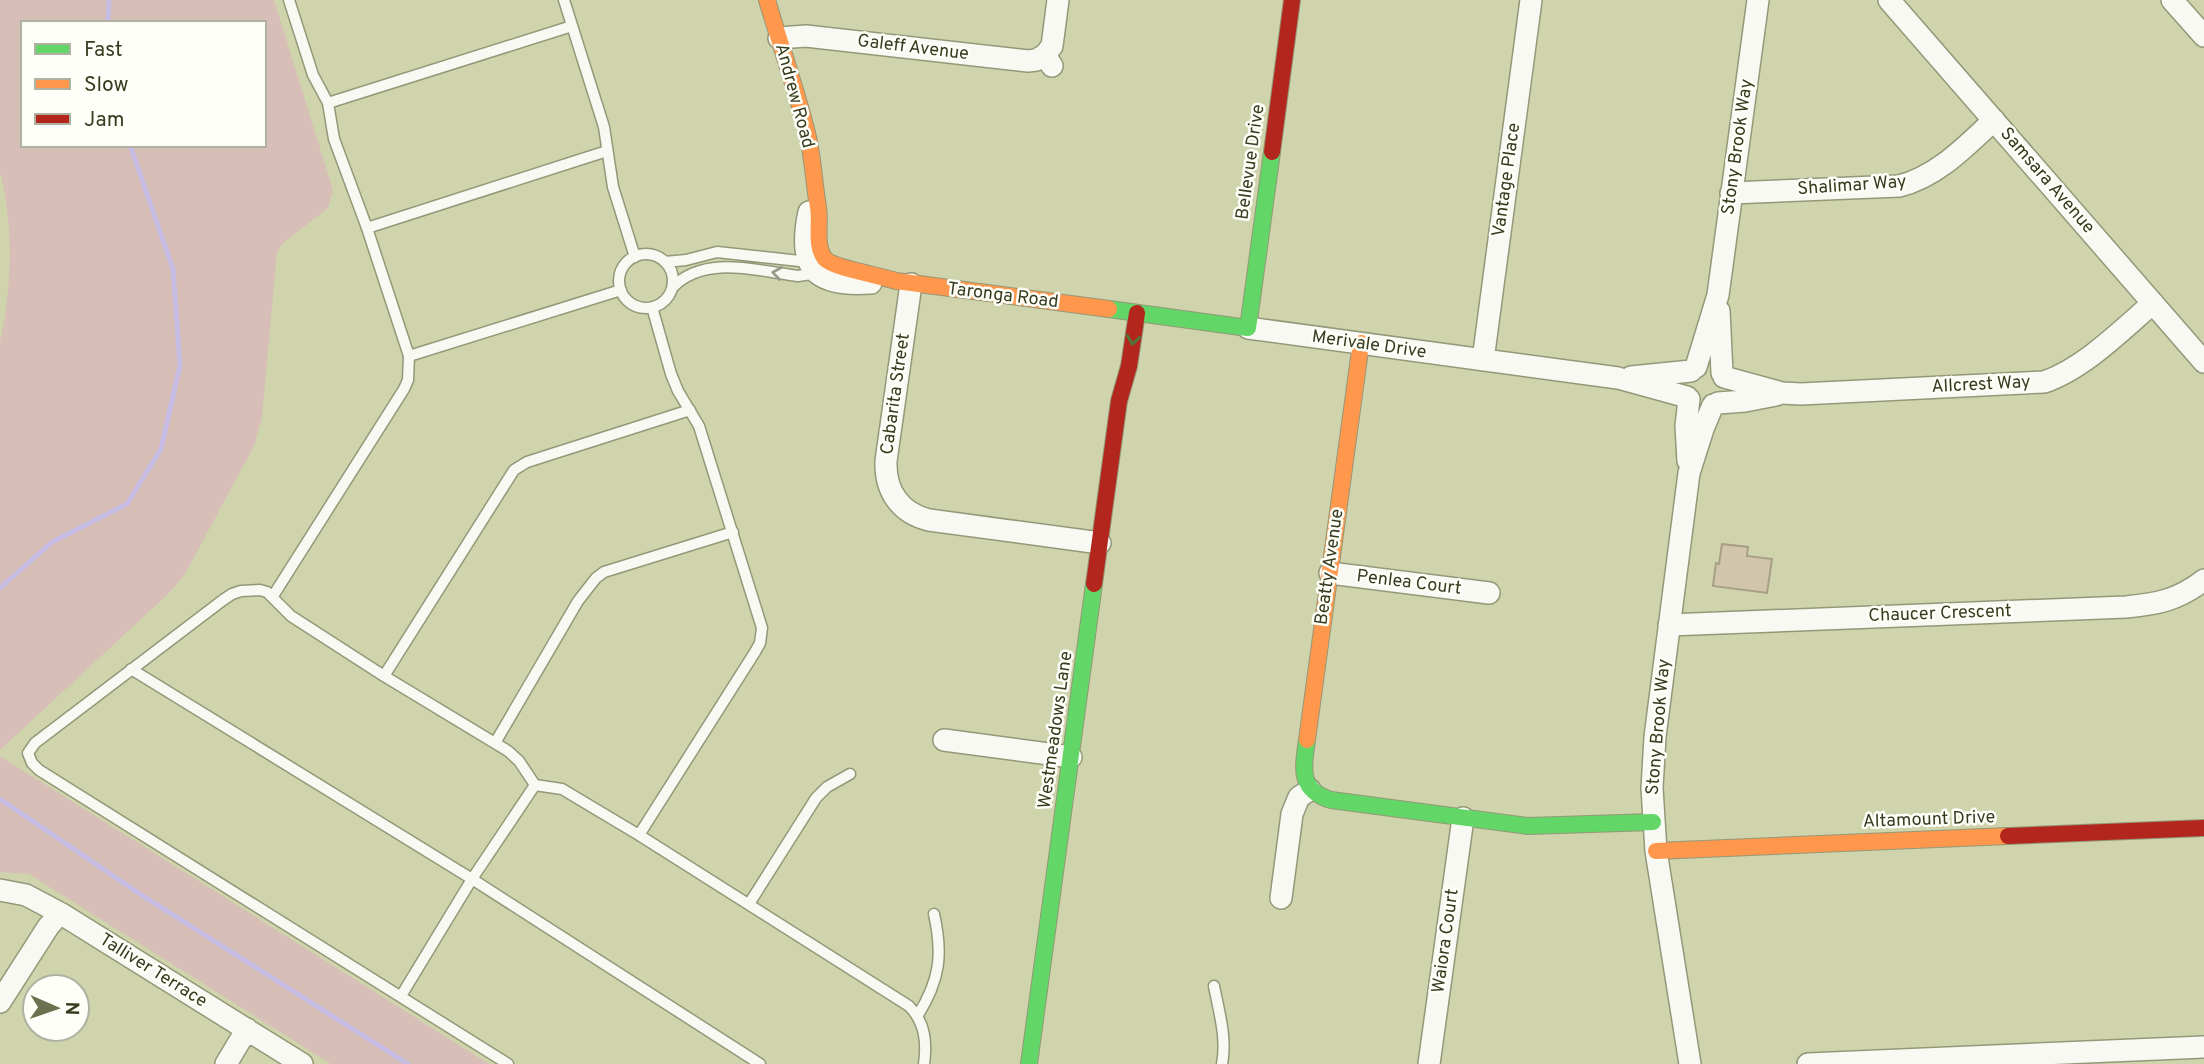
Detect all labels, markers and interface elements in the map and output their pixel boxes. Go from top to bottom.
legend [21,21,266,147]
street label: Galeff Avenue [856,30,970,66]
text: Fast [84,37,123,64]
street label: Andrew Road [769,41,819,151]
text: Slow [84,72,129,99]
street label: Stony Brook Way [1717,78,1759,216]
street label: Bellevue Drive [1232,103,1270,221]
text: Jam [84,107,125,134]
street label: Vantage Place [1488,121,1526,239]
street label: Samsara Avenue [1995,123,2099,239]
street label: Shalimar Way [1797,171,1907,201]
one-way arrow [771,266,783,281]
street label: Taronga Road [946,278,1060,314]
street label: Merivale Drive [1310,326,1428,364]
street label: Cabarita Street [876,332,916,456]
one-way arrow [1126,334,1141,346]
street label: Allcrest Way [1931,371,2031,399]
street label: Beatty Avenue [1310,507,1350,627]
street label: Penlea Court [1355,565,1463,601]
street label: Chaucer Crescent [1868,600,2012,628]
street label: Westmeadows Lane [1034,650,1078,810]
street label: Stony Brook Way [1642,658,1676,796]
street label: Altamount Drive [1862,806,1996,834]
street label: Waiora Court [1427,887,1465,995]
street label: Talliver Terrace [95,929,211,1013]
north arrow [21,973,91,1043]
text: N [59,1001,83,1016]

